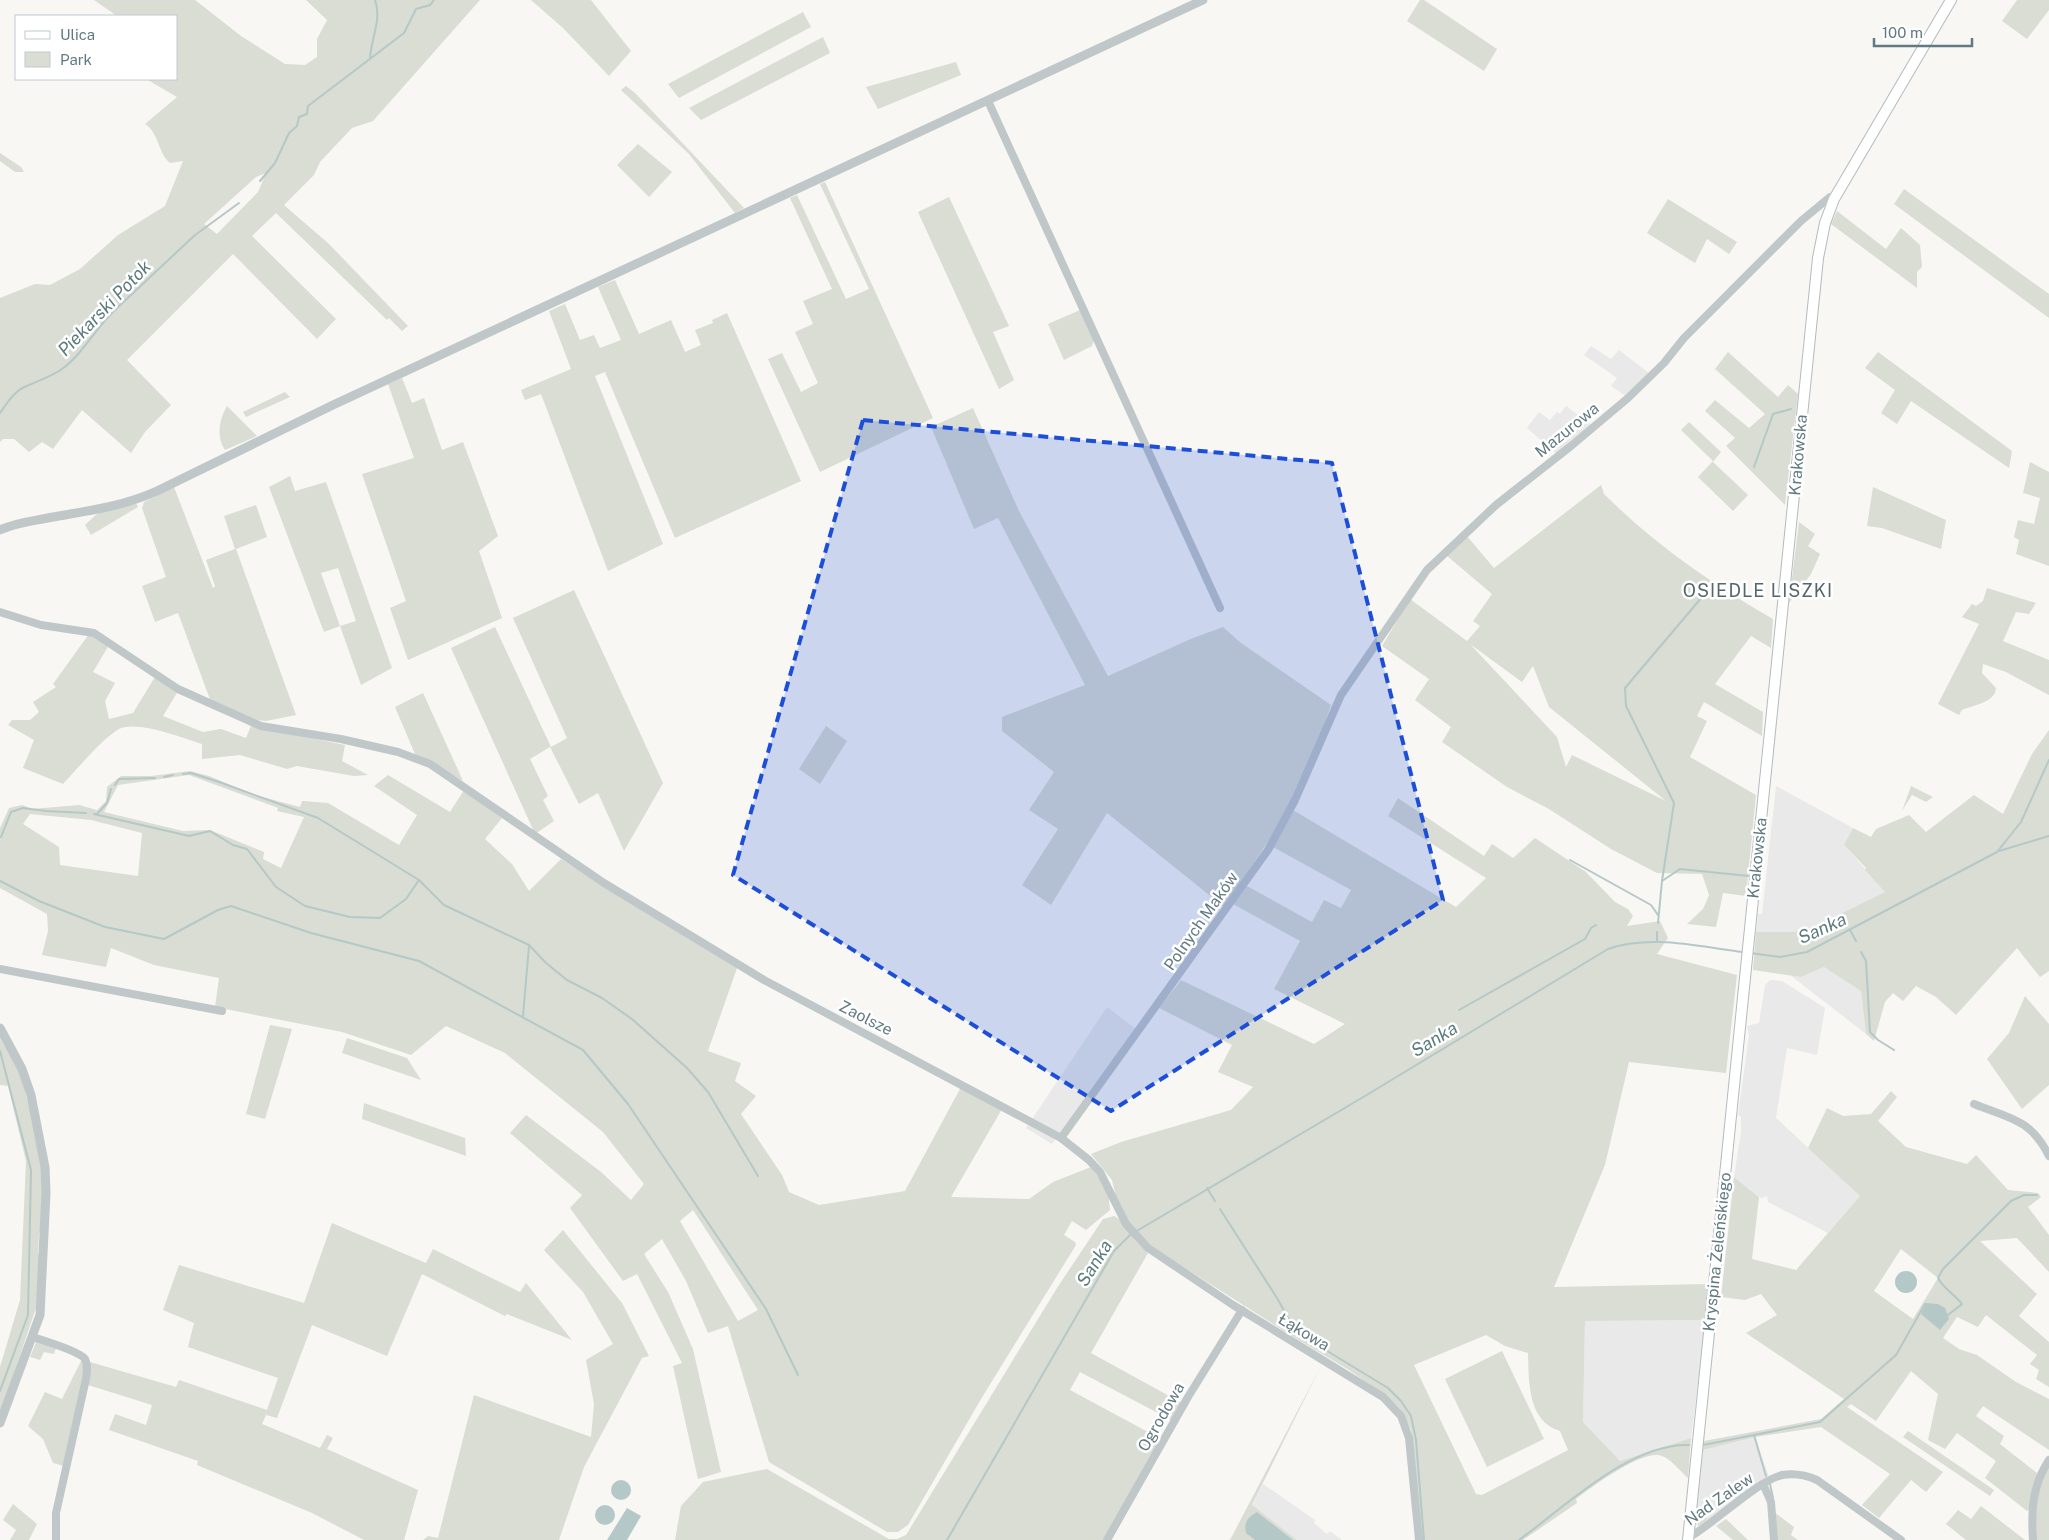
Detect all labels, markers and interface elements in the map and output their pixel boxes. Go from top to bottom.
legend [15,15,178,80]
scale bar [1874,15,1972,47]
text: 100 m [1882,24,1923,41]
text: Ulica [60,26,95,43]
text: Park [60,51,92,68]
water label: Piekarski Potok [53,256,155,360]
street label: Mazurowa [1531,399,1603,461]
street label: Krakowska [1785,414,1811,496]
district label: OSIEDLE LISZKI [1683,580,1833,601]
street label: Krakowska [1743,817,1771,899]
street label: Polnych Maków [1160,868,1242,974]
water label: Sanka [1795,908,1849,948]
street label: Zaolsze [836,996,896,1040]
water label: Sanka [1407,1017,1461,1061]
street label: Kryspina Żeleńskiego [1698,1171,1735,1333]
water label: Sanka [1072,1236,1116,1290]
street label: Łąkowa [1275,1309,1333,1355]
street label: Ogrodowa [1134,1379,1188,1455]
street label: Nad Zalew [1681,1468,1757,1530]

